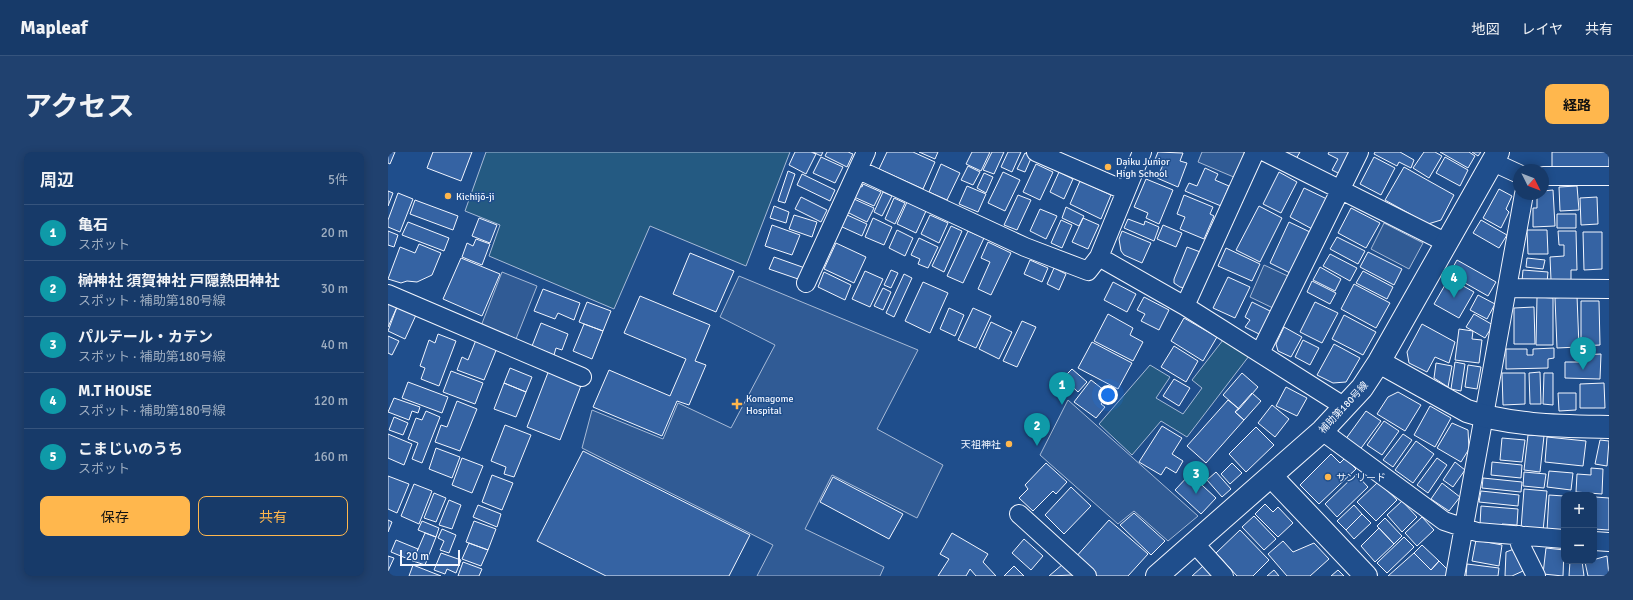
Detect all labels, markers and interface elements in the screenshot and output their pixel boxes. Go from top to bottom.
text: Mapleaf [20,16,88,40]
text: 地図 [1471,21,1499,38]
text: レイヤ [1521,21,1563,38]
text: 共有 [1585,21,1613,38]
button: 経路 [1545,84,1609,124]
text: アクセス [24,90,135,124]
place label: Daiku Junior High School [1116,156,1170,180]
marker: Daiku Junior High School [1103,162,1113,172]
north arrow [1513,164,1549,200]
text: 周辺 [40,170,74,191]
text: 5件 [328,172,348,188]
marker: Kichijō-ji [443,191,453,201]
place label: Kichijō-ji [456,191,495,203]
text: 亀石 [78,216,108,234]
text: 1 [49,225,57,241]
text: 20 m [321,225,348,241]
text: スポット [78,237,130,253]
pin: 4 [1441,265,1467,298]
text: 榊神社 須賀神社 戸隠熱田神社 [78,272,280,290]
text: 2 [49,281,57,297]
text: 30 m [321,281,348,297]
text: スポット · 補助第180号線 [78,293,226,309]
text: パルテール・カテン [78,328,213,346]
text: 3 [49,337,57,353]
text: 40 m [321,337,348,353]
pin: 5 [1570,337,1596,370]
text: スポット · 補助第180号線 [78,349,226,365]
pin: 1 [1049,372,1075,405]
street label: 補助第180号線 [1317,379,1371,436]
text: M.T HOUSE [78,382,152,400]
your location [1098,385,1118,405]
text: 4 [49,393,57,409]
text: 120 m [314,393,348,409]
place label: Komagome Hospital [746,393,793,417]
marker: Komagome Hospital [731,398,743,410]
text: スポット · 補助第180号線 [78,403,226,419]
pin: 2 [1024,413,1050,446]
place label: 天祖神社 [961,439,1001,451]
marker: 天祖神社 [1004,439,1014,449]
text: こまじいのうち [78,440,183,458]
text: 5 [49,449,57,465]
text: 160 m [314,449,348,465]
text: スポット [78,461,130,477]
pin: 3 [1183,461,1209,494]
marker: サンリード [1323,472,1333,482]
place label: サンリード [1336,472,1386,484]
map controls [1561,492,1597,564]
button: + [1561,492,1597,528]
button: 保存 [40,496,190,536]
button: 共有 [198,496,348,536]
button: − [1561,528,1597,564]
scale bar [400,548,460,567]
text: 20 m [406,550,429,563]

